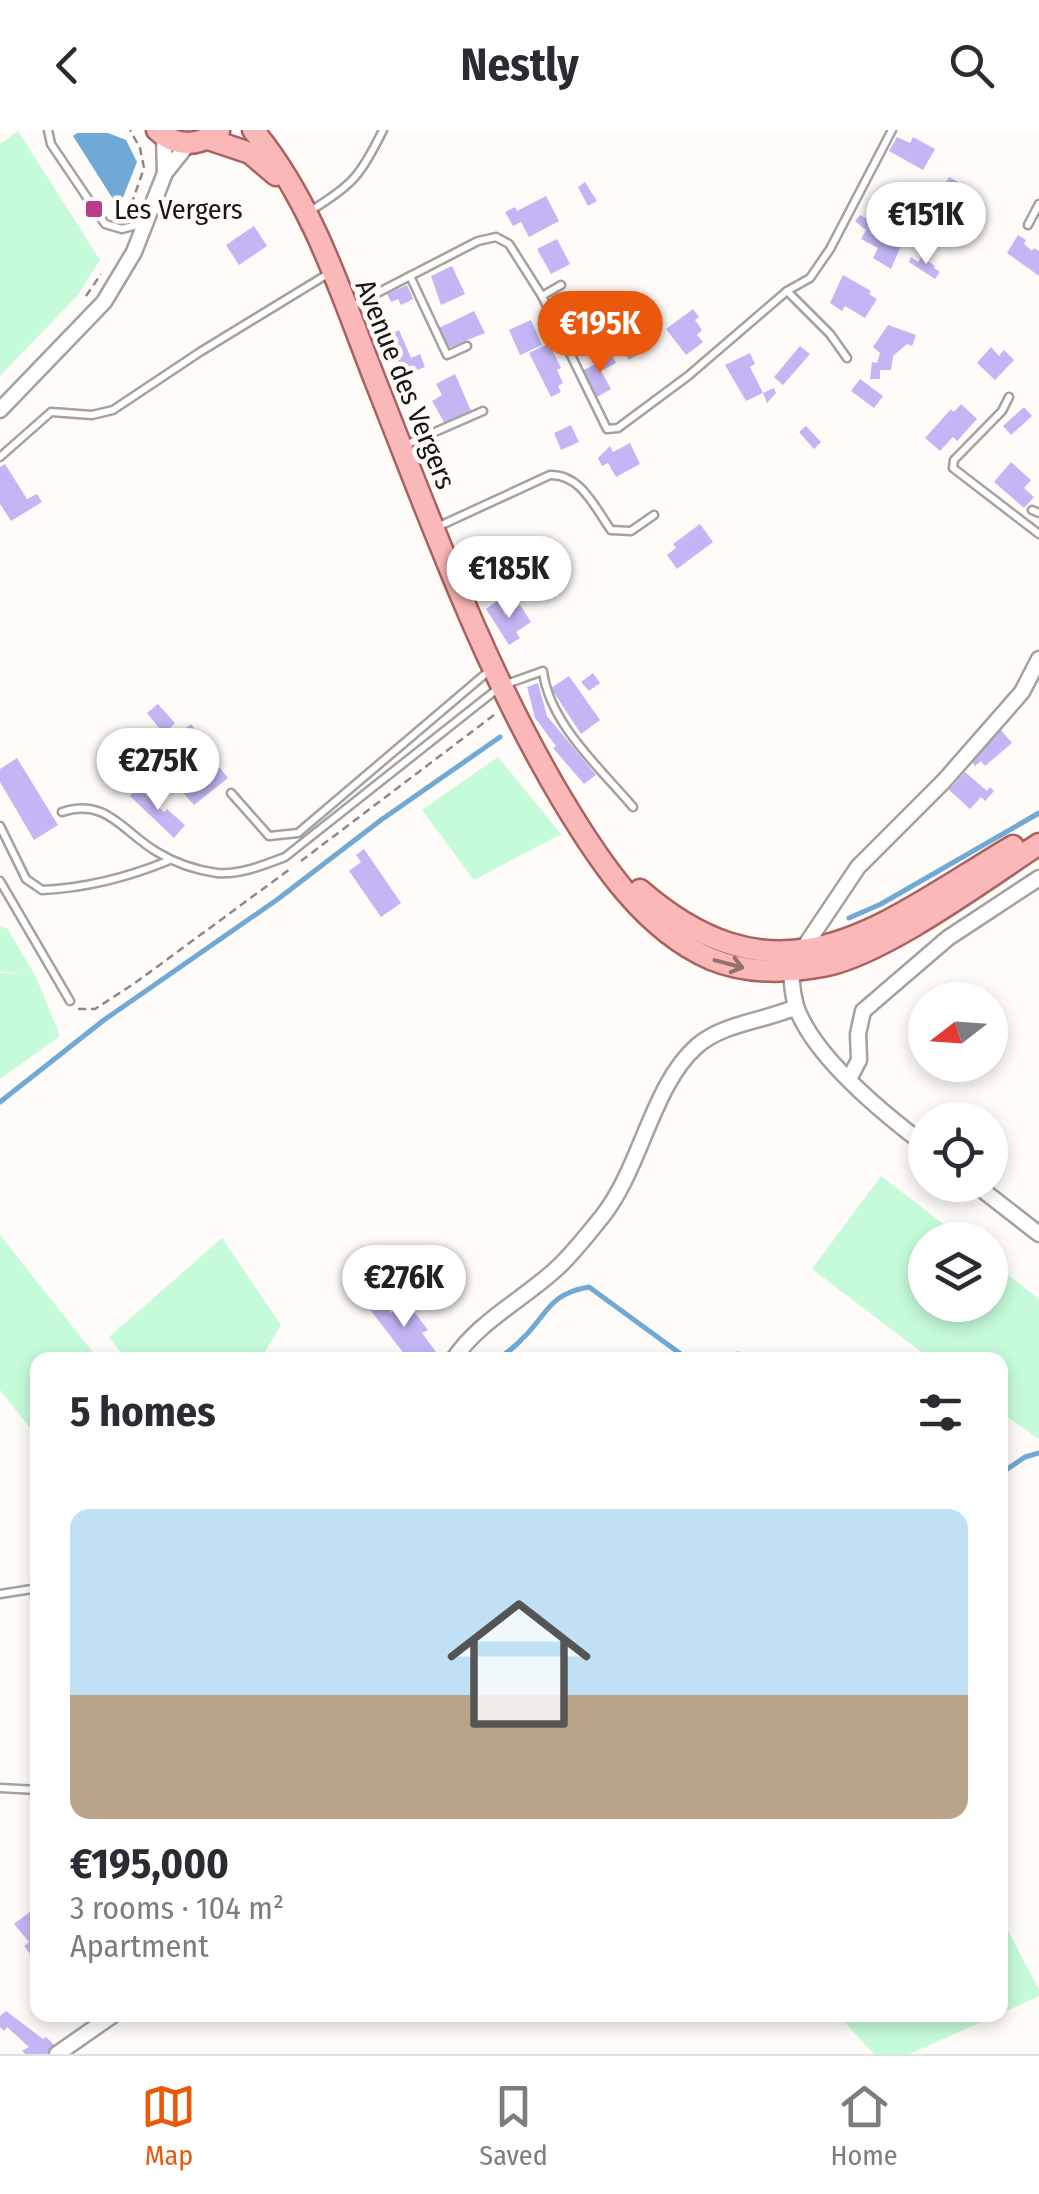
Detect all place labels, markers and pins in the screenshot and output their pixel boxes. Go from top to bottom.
pin: €151K [856,182,996,267]
place label: Les Vergers [114,193,243,226]
marker: Les Vergers [83,198,105,220]
pin: €195K [530,291,670,376]
pin: €185K [439,536,579,621]
pin: €275K [88,728,228,813]
pin: €276K [334,1245,474,1330]

